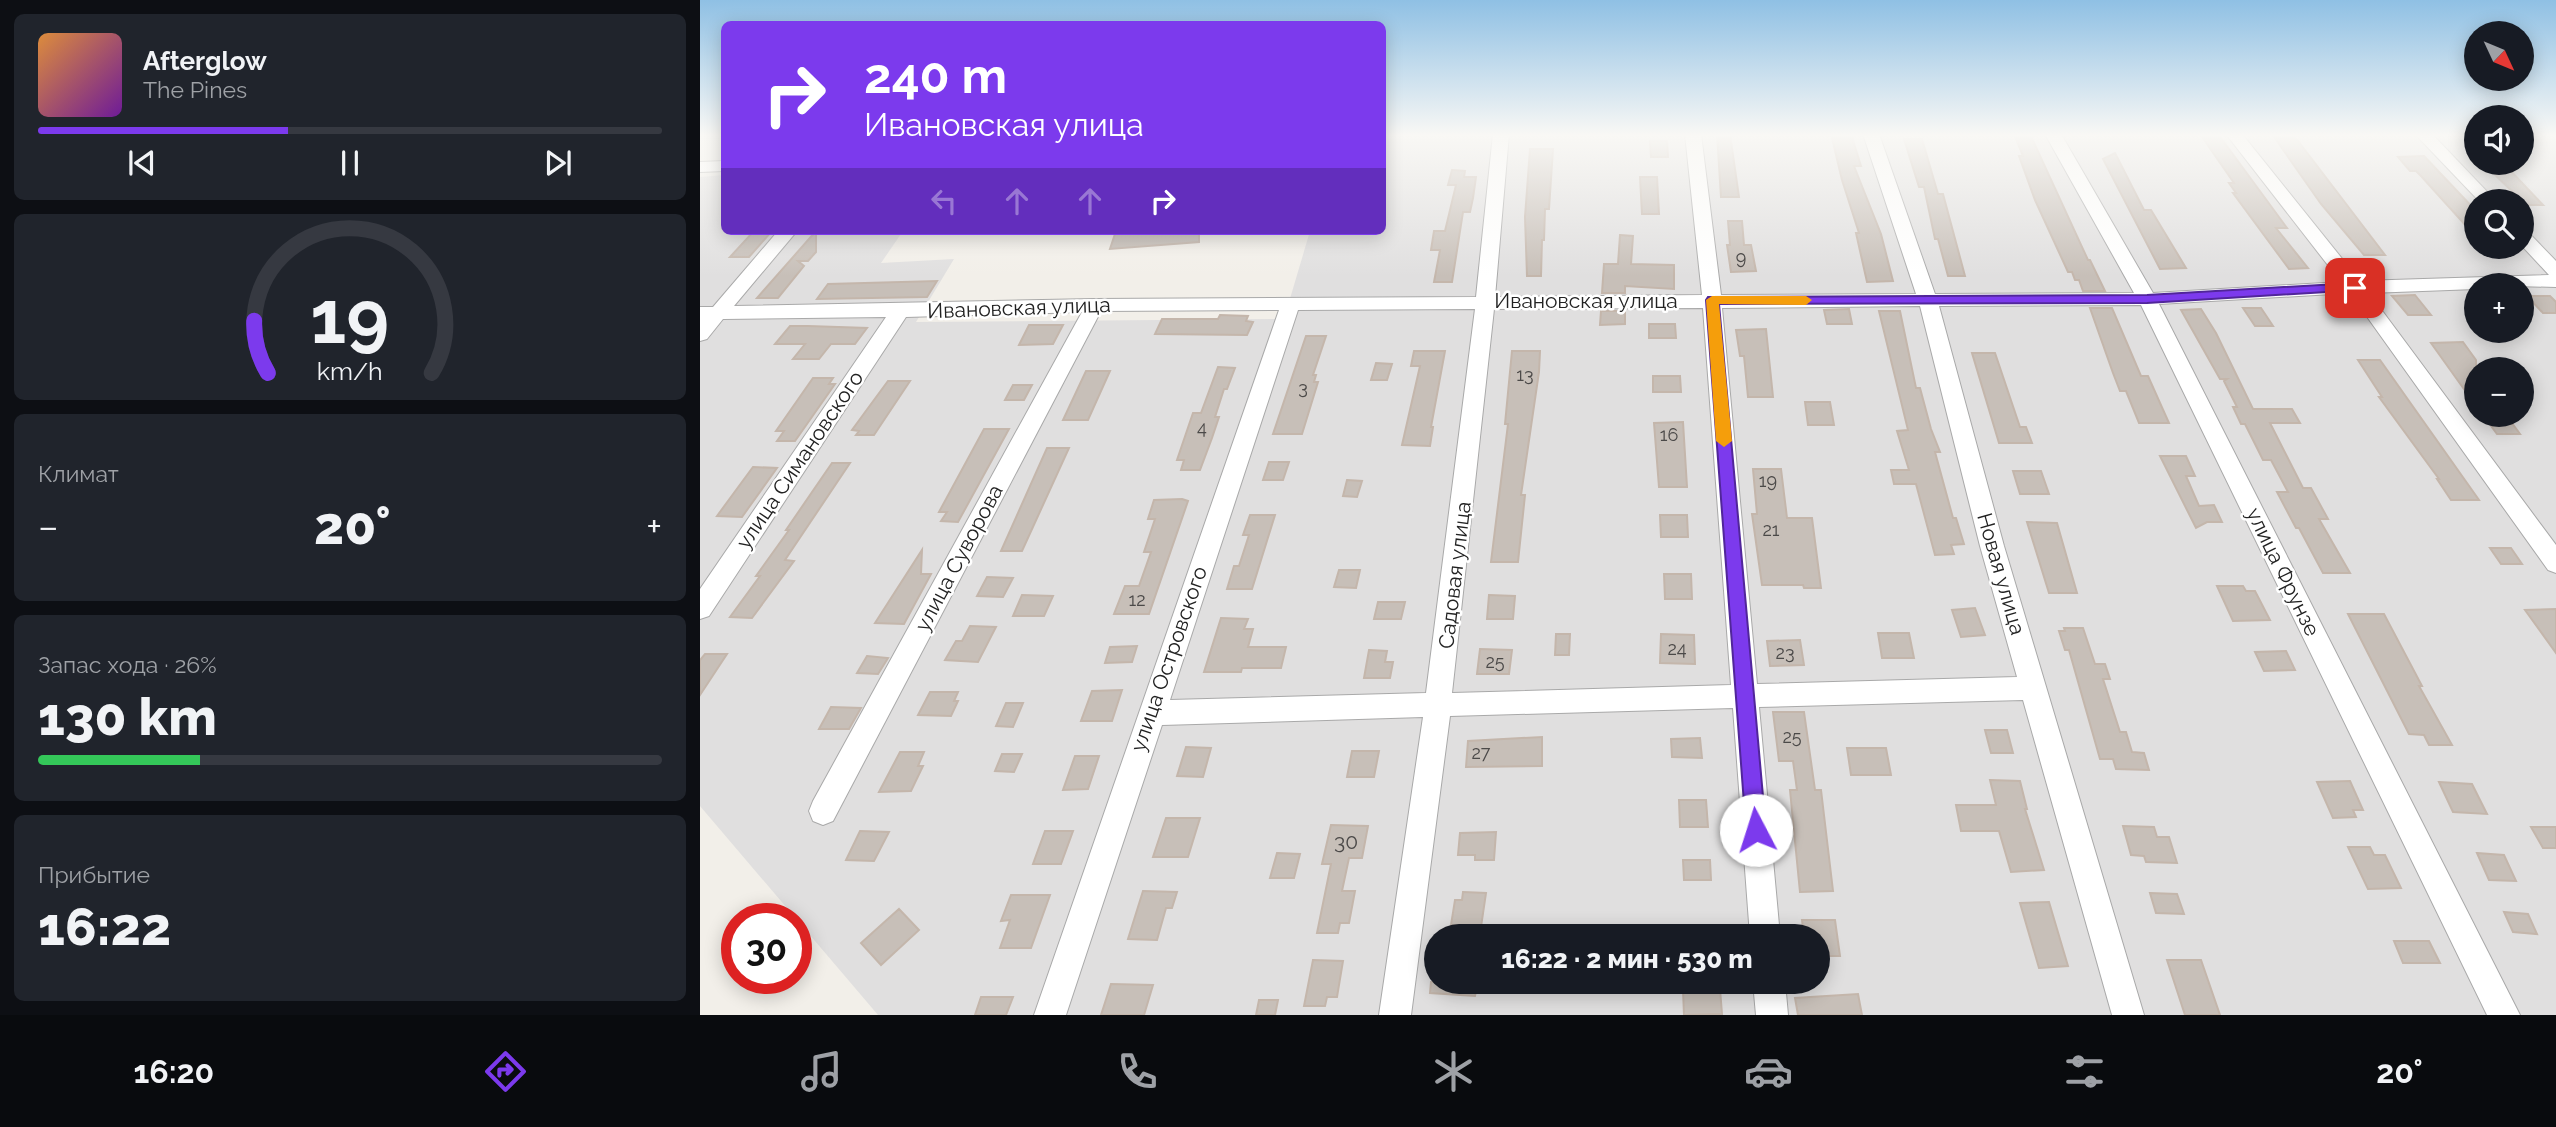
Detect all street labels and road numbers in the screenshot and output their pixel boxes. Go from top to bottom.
street label: Ивановская улица [1494,288,1678,313]
street label: Ивановская улица [927,292,1111,323]
street label: улица Симановского [731,366,868,553]
street label: улица Суворова [909,480,1008,635]
street label: Садовая улица [1433,500,1476,650]
street label: улица Фрунзе [2242,503,2325,640]
street label: Новая улица [1972,510,2031,638]
street label: улица Островского [1125,563,1212,755]

